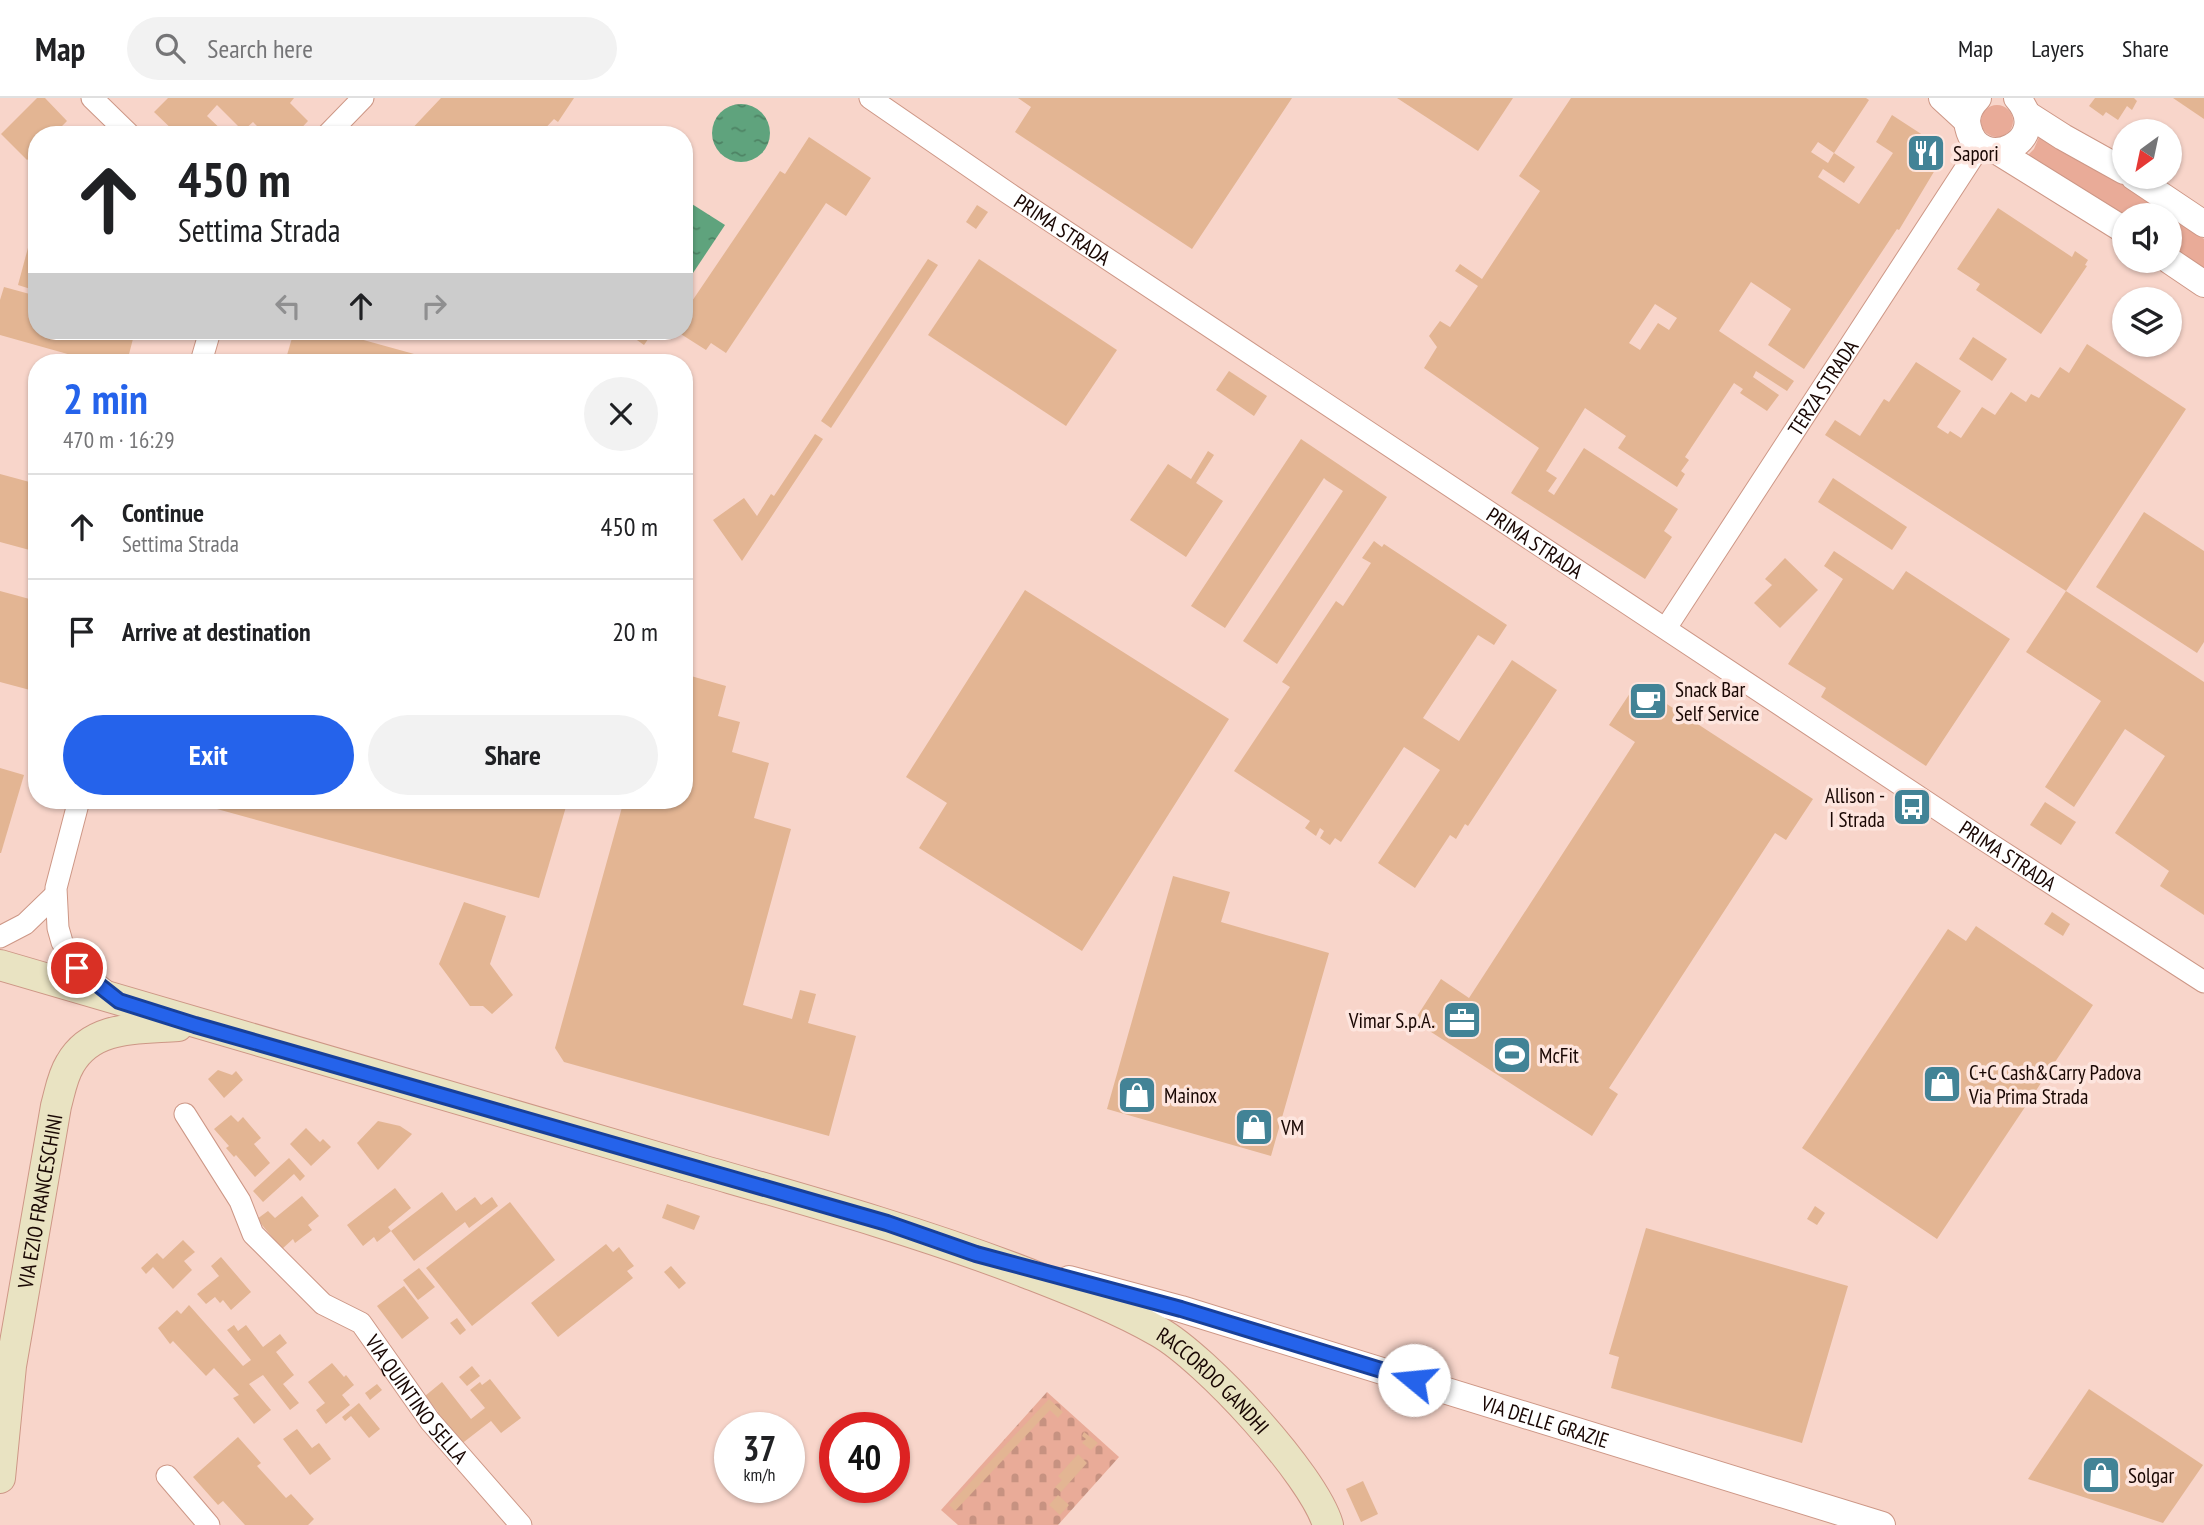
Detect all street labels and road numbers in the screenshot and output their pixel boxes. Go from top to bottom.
street label: PRIMA STRADA [1009,188,1116,271]
street label: TERZA STRADA [1782,334,1864,441]
street label: PRIMA STRADA [1482,501,1589,584]
street label: PRIMA STRADA [1954,814,2062,897]
street label: VIA EZIO FRANCESCHINI [11,1112,68,1291]
street label: RACCORDO GANDHI [1152,1321,1275,1440]
street label: VIA QUINTINO SELLA [359,1328,474,1469]
street label: VIA DELLE GRAZIE [1477,1389,1612,1454]

